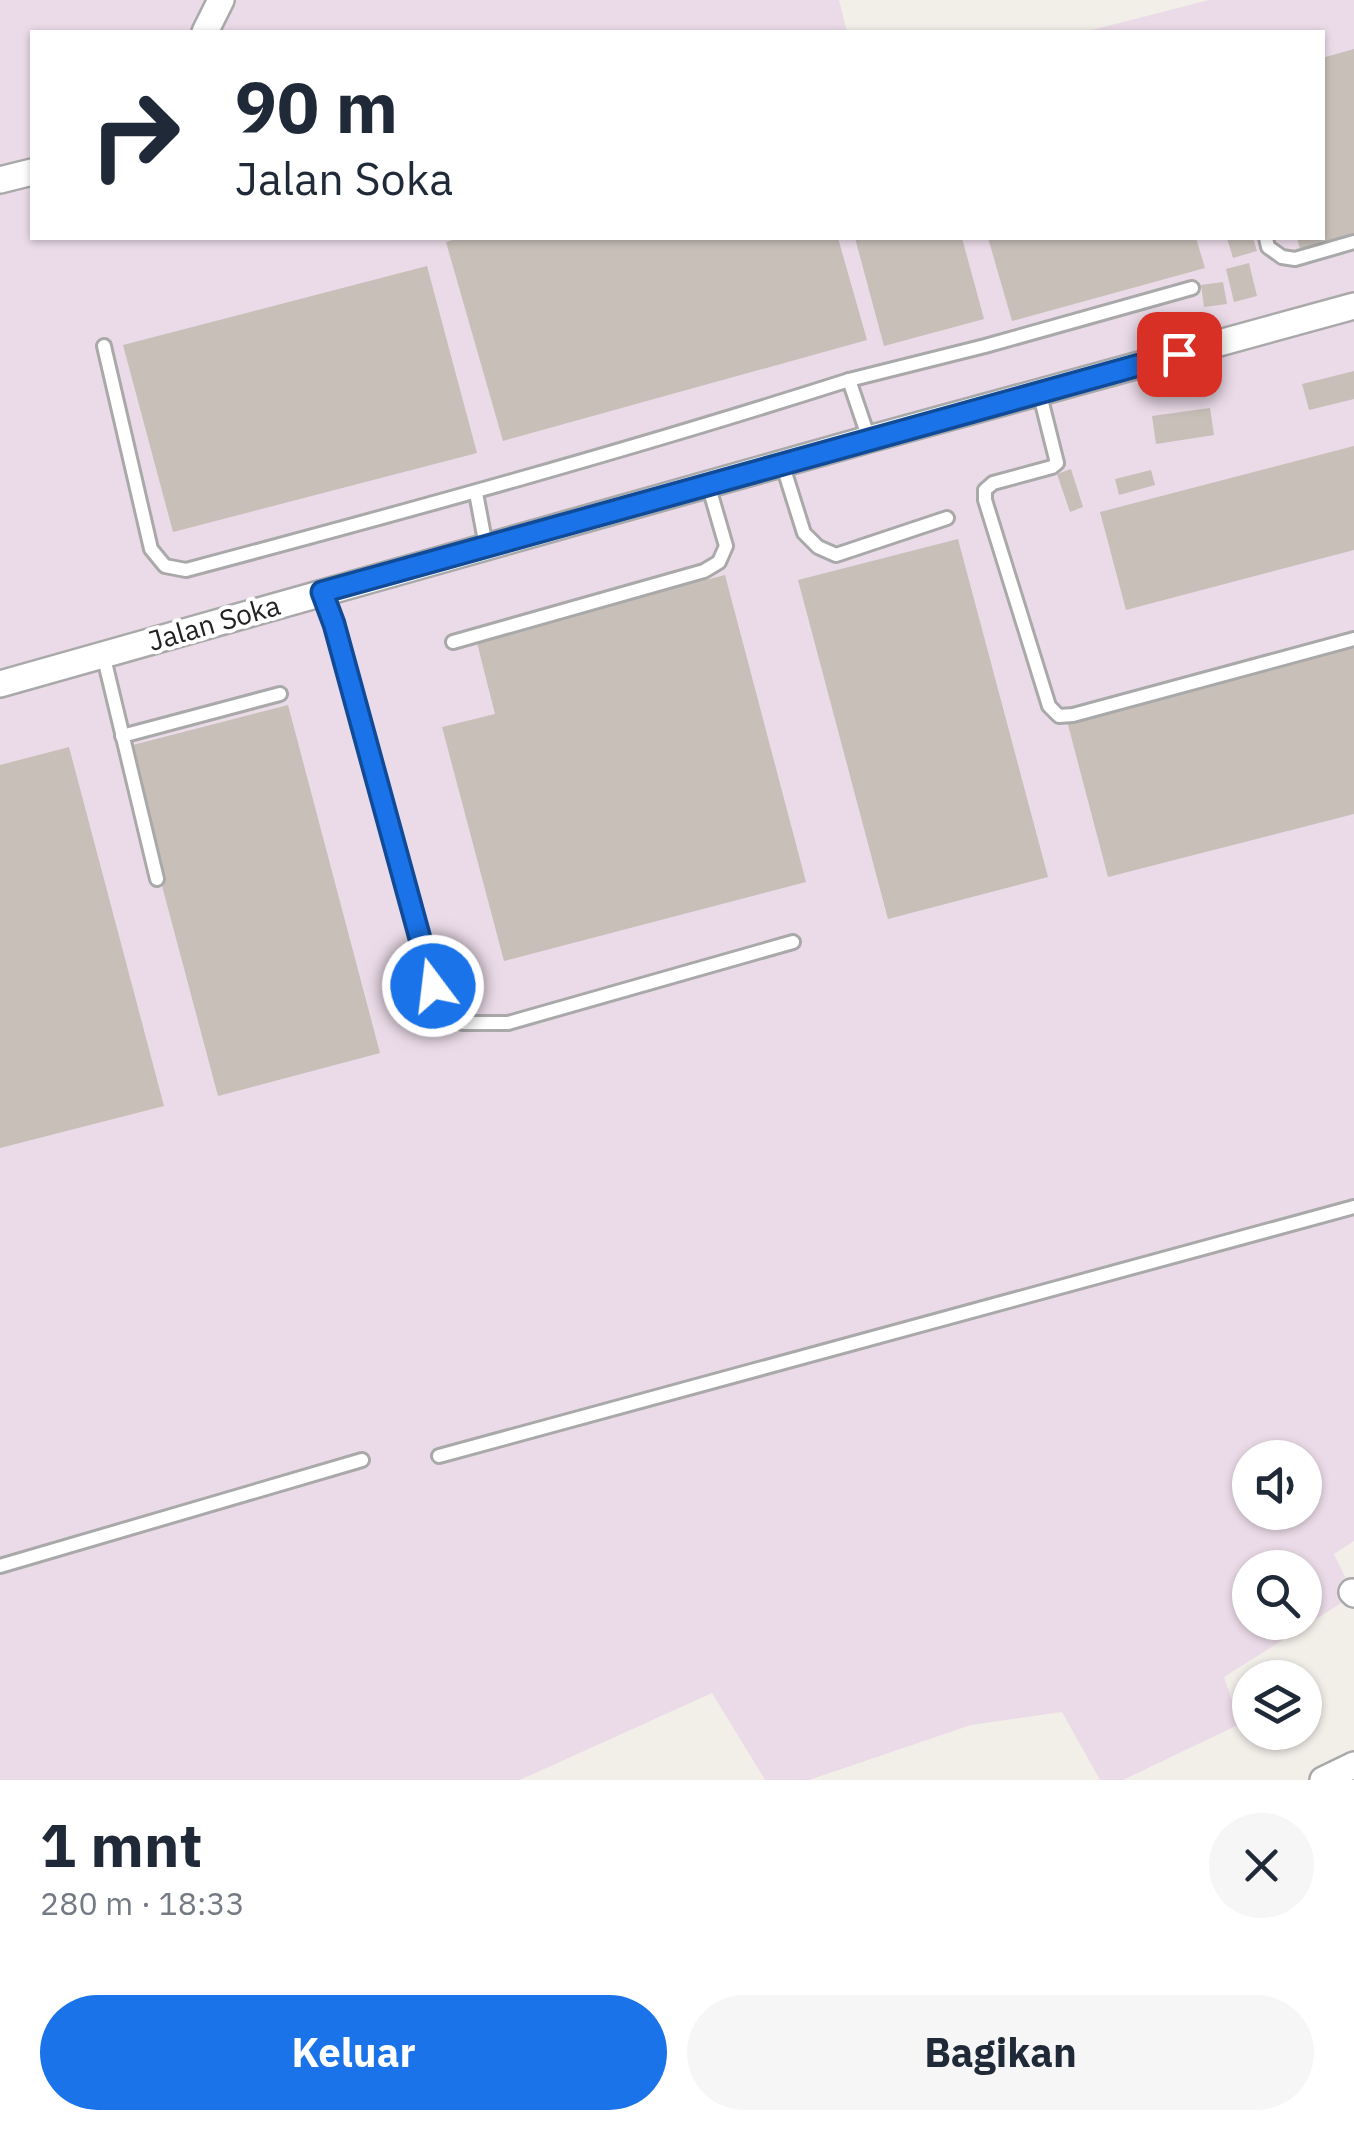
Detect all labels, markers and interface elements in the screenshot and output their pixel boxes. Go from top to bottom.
text: 90 m [235,61,398,152]
icon: right [70,70,200,200]
text: Jalan Soka [235,149,453,207]
pin [1137,312,1222,397]
icon: arrive [1152,327,1207,382]
street label: Jalan Soka [143,586,284,659]
position arrow [381,934,485,1038]
map controls [1232,1440,1322,1750]
button: sound [1232,1440,1322,1530]
button: search [1232,1550,1322,1640]
button: layers [1232,1660,1322,1750]
text: 1 mnt [40,1805,203,1884]
button: close [1209,1813,1314,1918]
text: 280 m · 18:33 [40,1882,245,1924]
button: Keluar [40,1995,667,2110]
button: Bagikan [687,1995,1314,2110]

